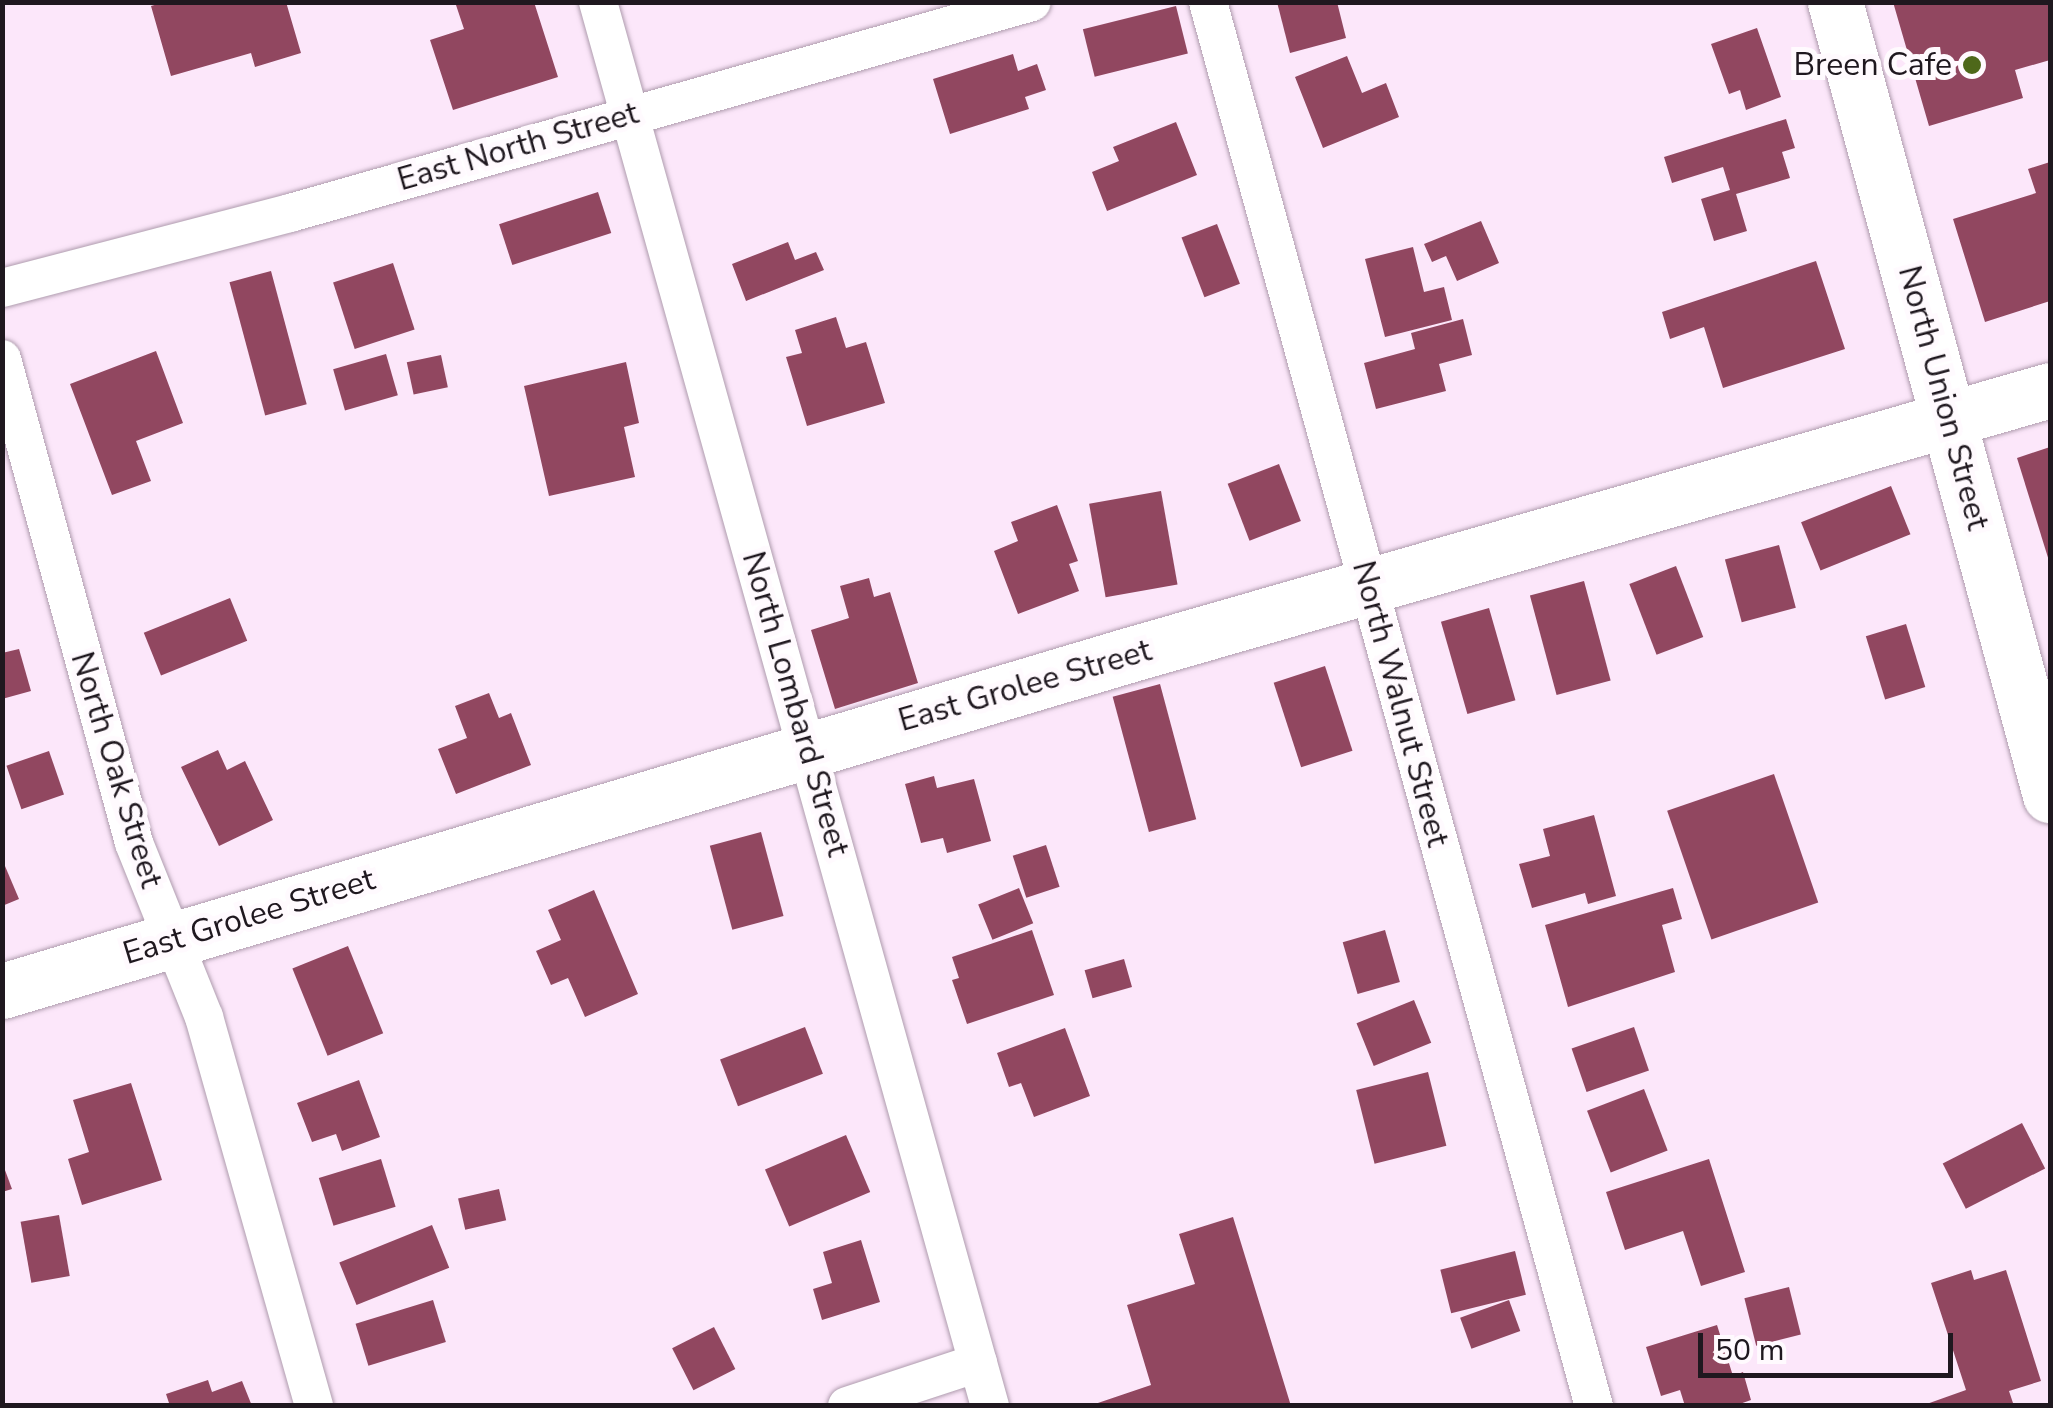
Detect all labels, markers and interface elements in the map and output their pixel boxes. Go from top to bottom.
place label: Breen Cafe [1793,46,1952,84]
marker: Breen Cafe [1961,54,1983,76]
street label: East North Street [393,94,643,200]
street label: North Union Street [1889,262,1997,534]
street label: North Lombard Street [733,547,857,861]
street label: North Walnut Street [1343,557,1457,851]
street label: East Grolee Street [894,632,1156,740]
street label: North Oak Street [62,648,170,892]
street label: East Grolee Street [118,860,380,974]
scale bar [1703,1313,1958,1375]
text: 50 m [1715,1330,1784,1371]

